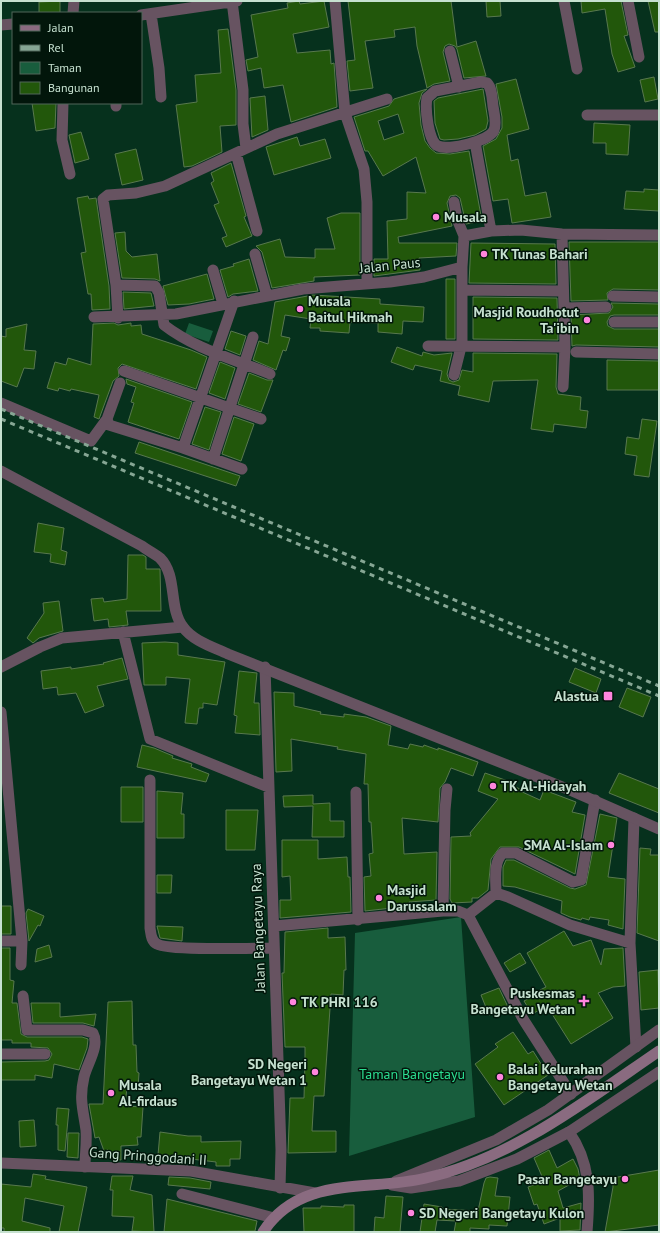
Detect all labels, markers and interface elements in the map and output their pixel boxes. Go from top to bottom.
legend [12,12,142,104]
text: Jalan [47,20,73,35]
text: Rel [48,40,65,55]
text: Taman [48,60,82,75]
text: Bangunan [48,80,100,95]
place label: Musala [444,208,487,226]
marker: Musala [431,212,441,222]
place label: TK Tunas Bahari [492,245,588,263]
marker: TK Tunas Bahari [479,249,489,259]
street label: Jalan Paus [358,253,421,277]
place label: Musala Baitul Hikmah [308,292,393,326]
place label: Masjid Roudhotut Ta'ibin [474,303,579,337]
marker: Musala Baitul Hikmah [295,304,305,314]
marker: Masjid Roudhotut Ta'ibin [582,315,592,325]
place label: Alastua [554,687,599,705]
marker: Alastua [602,690,614,702]
place label: TK Al-Hidayah [501,777,586,795]
marker: TK Al-Hidayah [488,781,498,791]
place label: SMA Al-Islam [524,836,603,854]
marker: SMA Al-Islam [606,840,616,850]
street label: Jalan Bangetayu Raya [247,863,269,994]
place label: Masjid Darussalam [387,881,457,915]
marker: Masjid Darussalam [374,893,384,903]
place label: Puskesmas Bangetayu Wetan [470,984,575,1018]
place label: TK PHRI 116 [301,993,378,1011]
marker: Puskesmas Bangetayu Wetan [578,995,590,1007]
marker: TK PHRI 116 [288,997,298,1007]
place label: SD Negeri Bangetayu Wetan 1 [191,1055,307,1089]
place label: Balai Kelurahan Bangetayu Wetan [508,1060,613,1094]
park label: Taman Bangetayu [359,1065,465,1083]
marker: SD Negeri Bangetayu Wetan 1 [310,1067,320,1077]
marker: Balai Kelurahan Bangetayu Wetan [495,1072,505,1082]
place label: Musala Al-firdaus [119,1076,177,1110]
marker: Musala Al-firdaus [106,1088,116,1098]
street label: Gang Pringgodani II [88,1143,208,1169]
place label: Pasar Bangetayu [518,1170,617,1188]
marker: Pasar Bangetayu [620,1174,630,1184]
place label: SD Negeri Bangetayu Kulon [419,1204,584,1222]
marker: SD Negeri Bangetayu Kulon [406,1208,416,1218]

